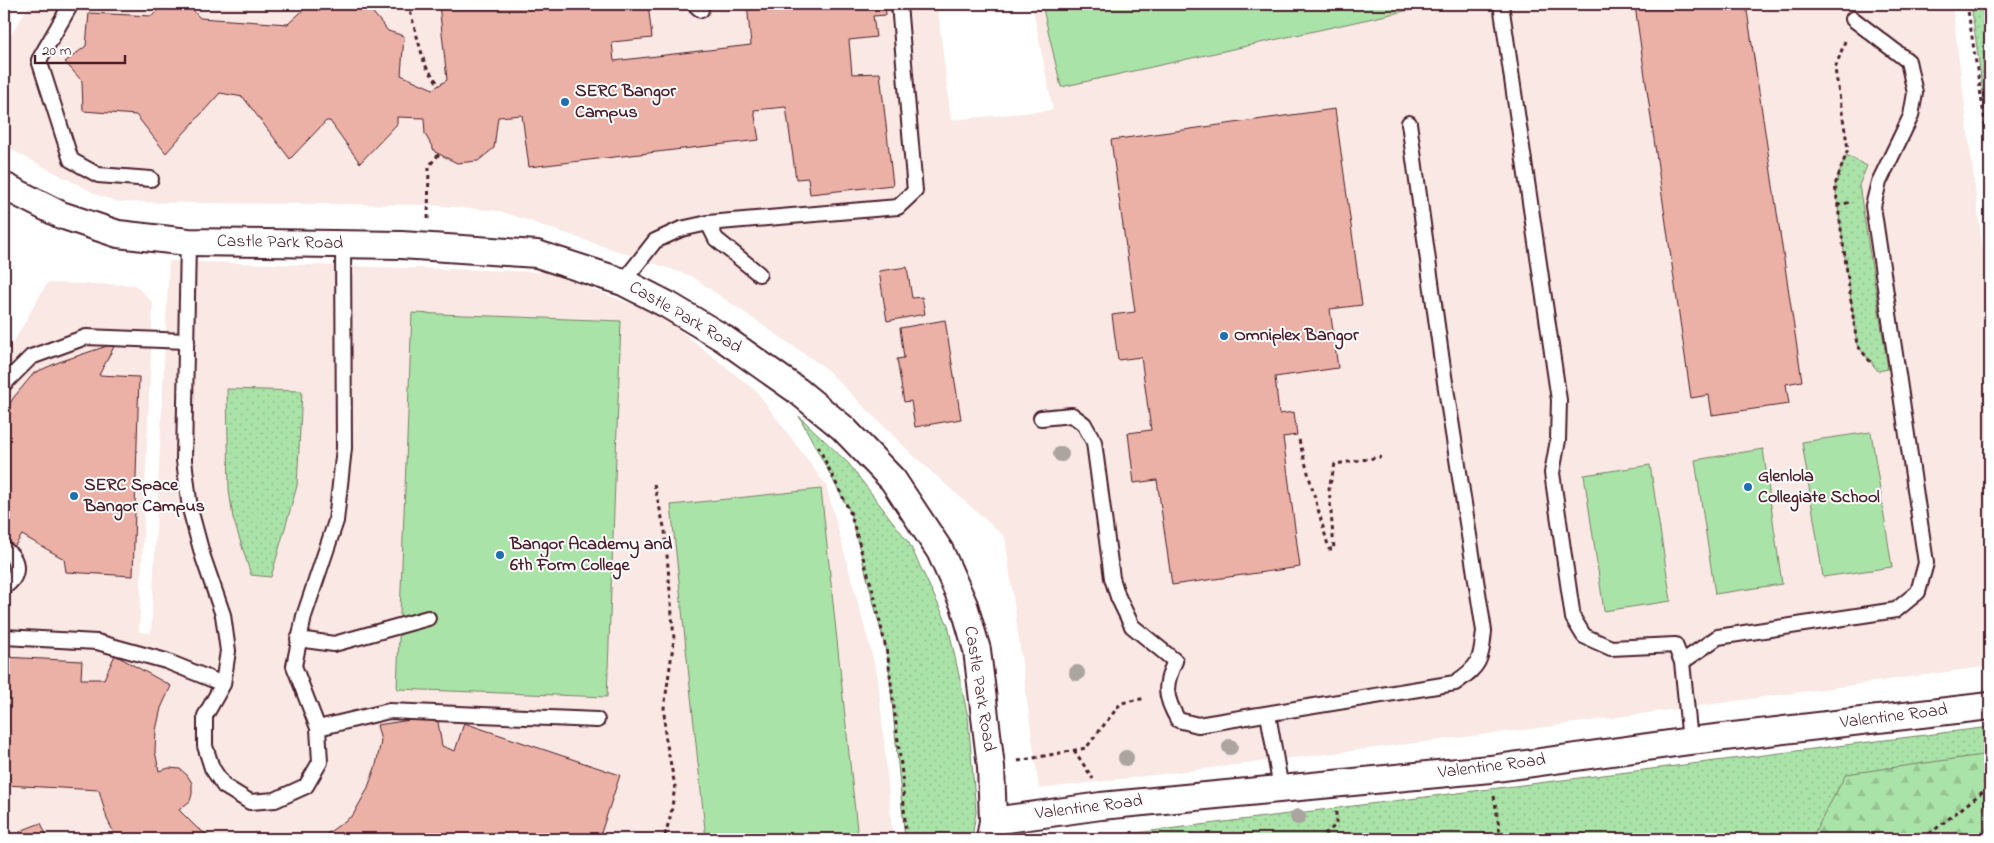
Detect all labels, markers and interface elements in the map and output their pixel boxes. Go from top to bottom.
scale bar [35,32,125,64]
text: 20 m [42,40,72,62]
place label: SERC Bangor Campus [575,79,676,126]
marker: SERC Bangor Campus [559,96,571,108]
street label: Castle Park Road [216,229,344,257]
street label: Castle Park Road [624,275,746,361]
place label: Omniplex Bangor [1234,323,1359,350]
marker: Omniplex Bangor [1218,330,1230,342]
place label: Glenlola Collegiate School [1758,464,1880,512]
place label: SERC Space Bangor Campus [83,473,205,521]
marker: Glenlola Collegiate School [1742,481,1754,493]
marker: SERC Space Bangor Campus [68,490,80,502]
place label: Bangor Academy and 6th Form College [509,532,673,580]
marker: Bangor Academy and 6th Form College [494,549,506,561]
street label: Castle Park Road [956,624,1002,754]
street label: Valentine Road [1838,698,1949,737]
street label: Valentine Road [1436,748,1547,787]
street label: Valentine Road [1033,789,1144,828]

